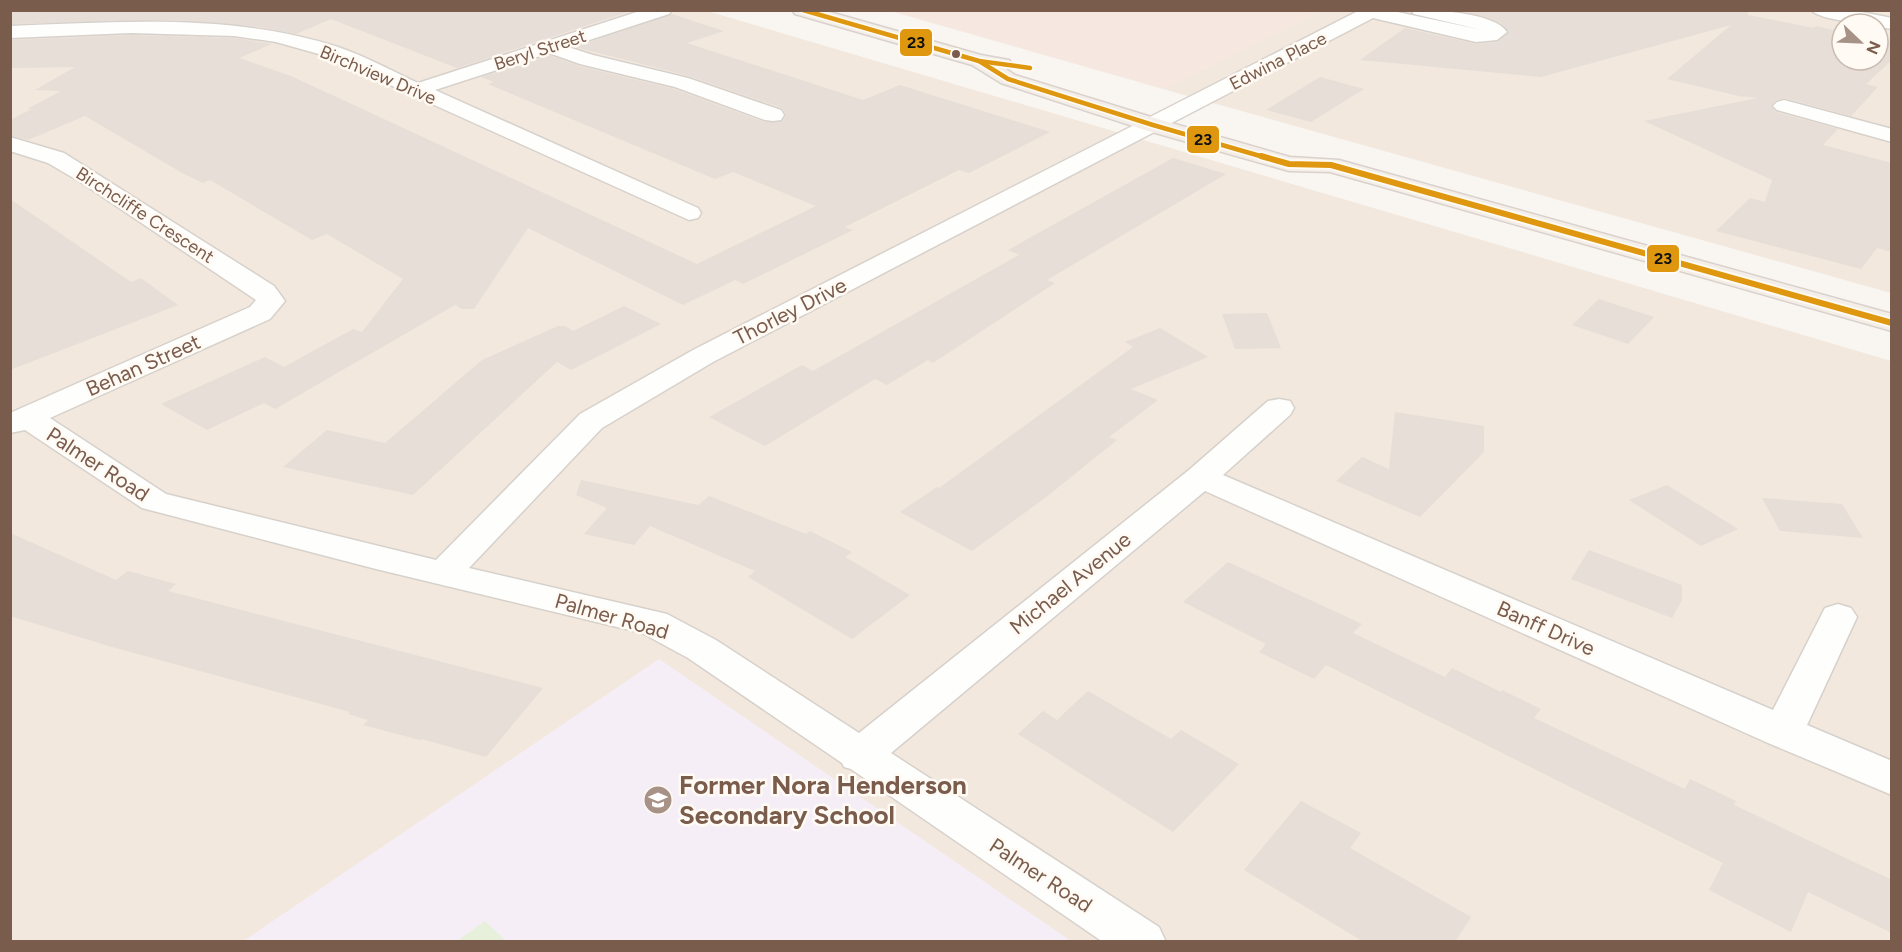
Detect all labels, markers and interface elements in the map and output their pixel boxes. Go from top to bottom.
north arrow [1830,12,1890,72]
street label: Beryl Street [491,25,589,75]
street label: Edwina Place [1226,27,1330,95]
line badge: 23 [899,28,933,57]
text: 23 [907,33,925,52]
text: N [1862,38,1885,57]
street label: Birchview Drive [317,41,440,109]
unlabelled marker [950,48,962,60]
line badge: 23 [1186,125,1220,154]
text: 23 [1194,130,1212,149]
street label: Birchcliffe Crescent [72,162,218,268]
line badge: 23 [1646,244,1680,273]
text: 23 [1654,249,1672,268]
street label: Thorley Drive [729,272,851,350]
street label: Behan Street [82,329,204,401]
street label: Palmer Road [42,422,154,506]
street label: Michael Avenue [1004,526,1136,640]
street label: Palmer Road [552,588,672,644]
street label: Banff Drive [1493,595,1599,661]
place label: Former Nora Henderson Secondary School [679,769,967,831]
school or university icon: Former Nora Henderson Secondary School [642,784,674,816]
street label: Palmer Road [985,833,1097,917]

